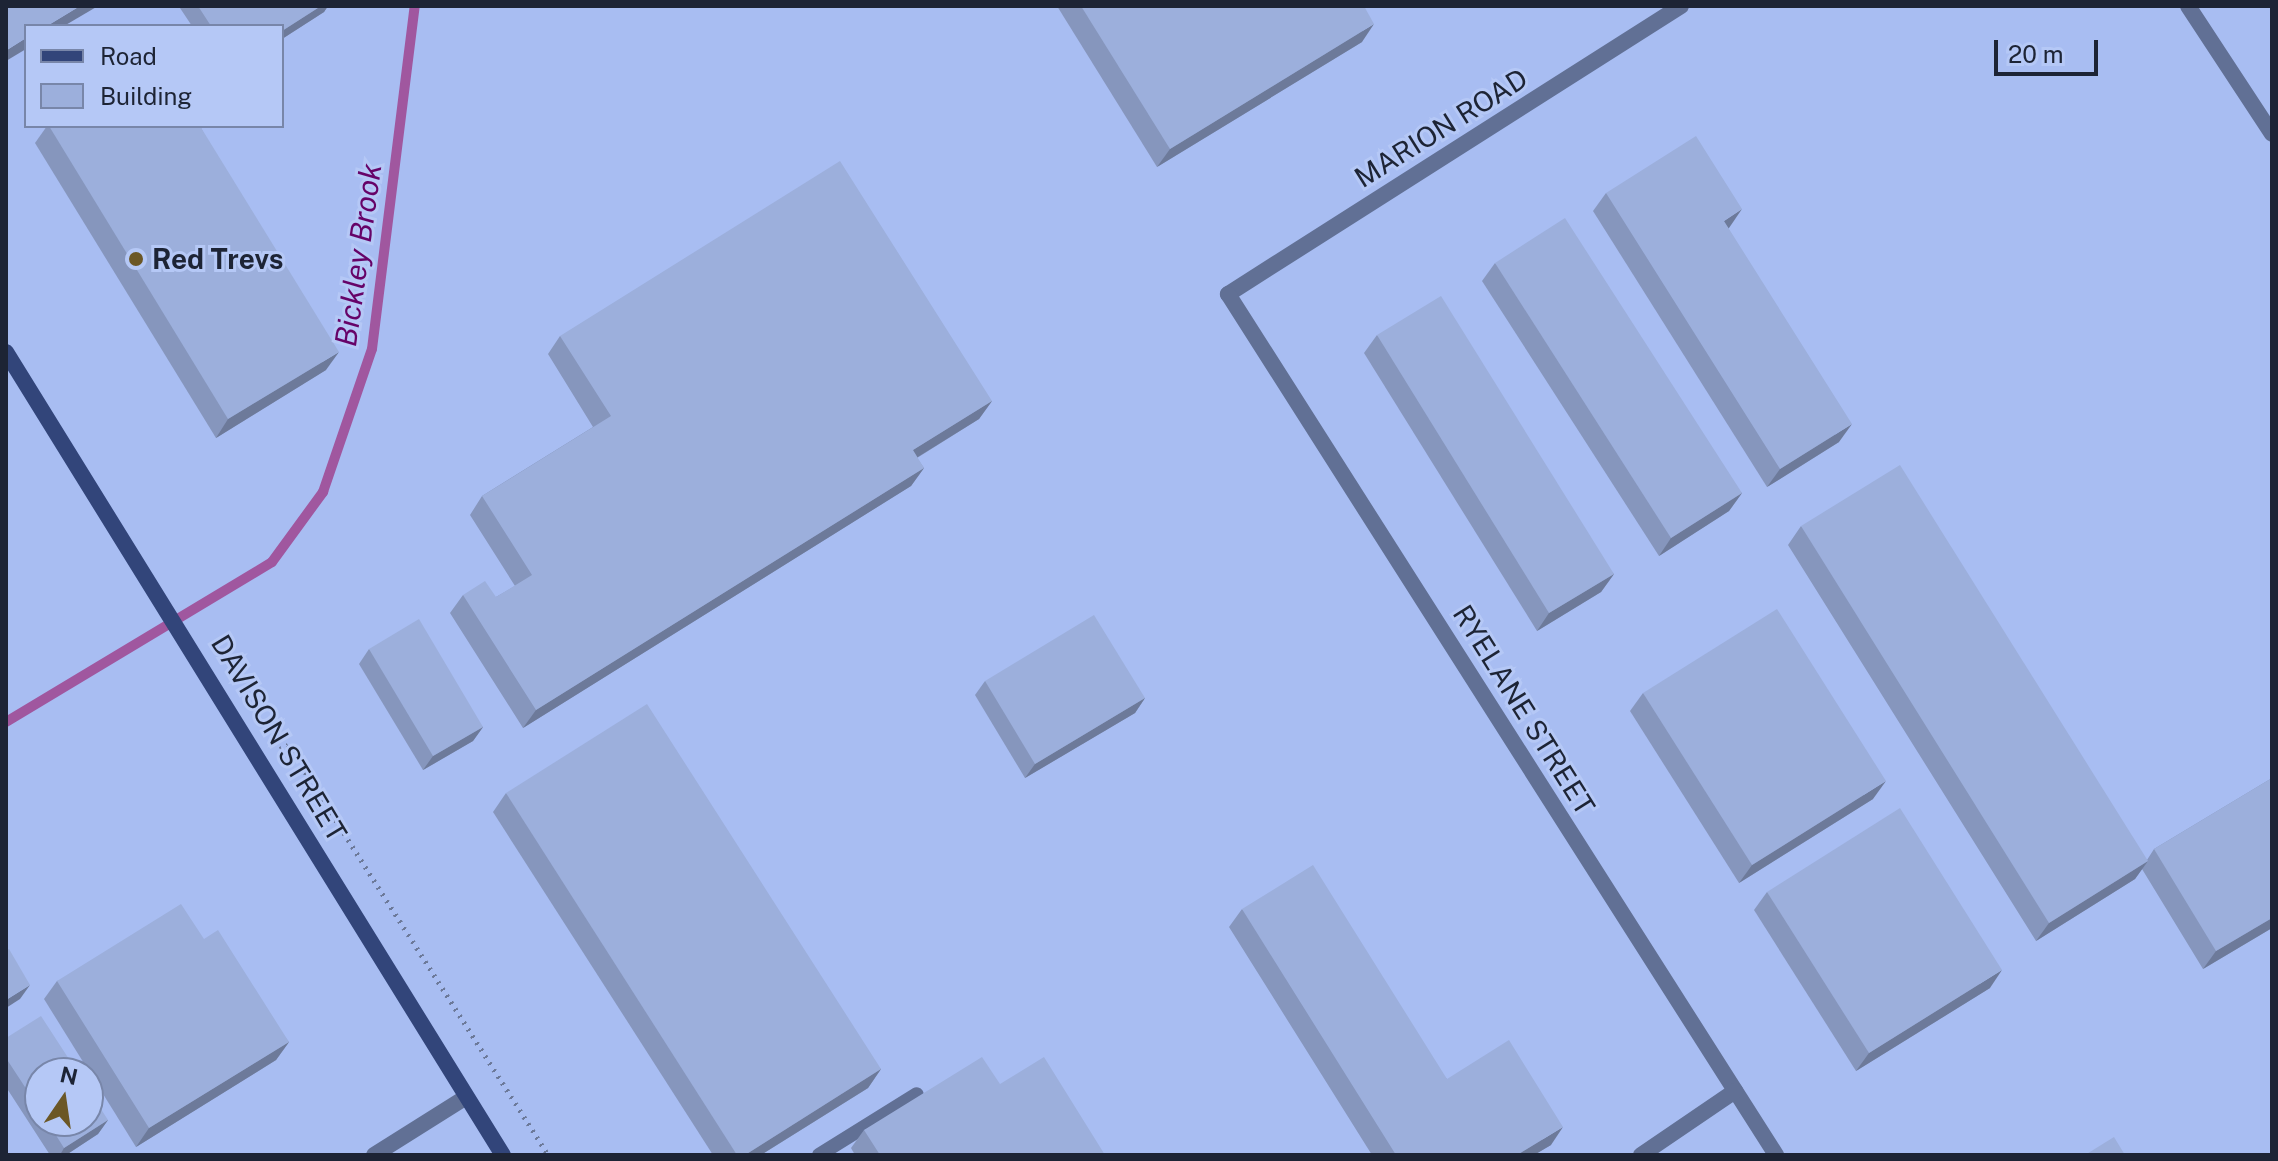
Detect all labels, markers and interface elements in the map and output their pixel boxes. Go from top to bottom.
legend [24,24,284,128]
scale bar [1998,24,2102,74]
text: 20 m [2008,40,2064,68]
text: Road [100,42,157,70]
street label: MARION ROAD [1348,61,1534,195]
text: Building [100,82,192,110]
water label: Bickley Brook [327,161,389,349]
place label: Red Trevs [152,242,283,276]
marker: Red Trevs [127,250,145,268]
street label: RYELANE STREET [1446,599,1602,821]
street label: DAVISON STREET [204,629,354,847]
north arrow [24,1057,104,1137]
text: N [58,1061,80,1090]

